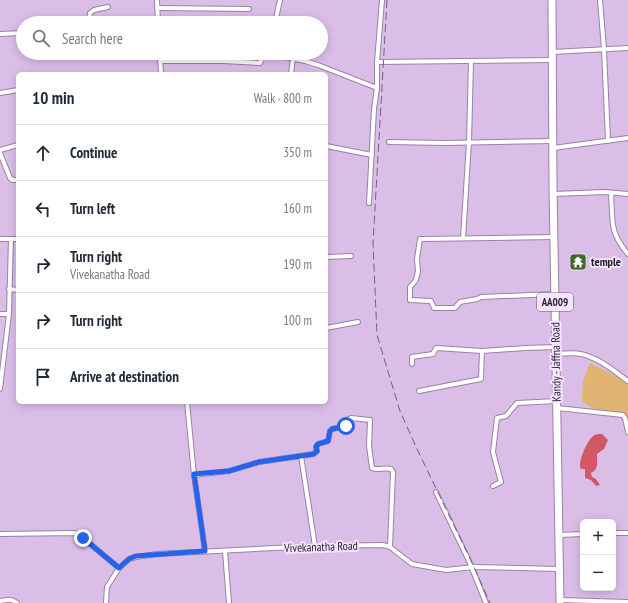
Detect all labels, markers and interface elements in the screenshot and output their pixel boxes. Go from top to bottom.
search box [16,16,328,60]
icon: search [30,27,52,49]
text: Search here [62,29,123,48]
text: 10 min [32,87,74,109]
text: Walk · 800 m [254,90,312,107]
icon: ahead [32,142,54,164]
text: Continue [70,143,117,162]
text: 350 m [283,144,312,161]
icon: left [32,198,54,220]
text: Turn left [70,199,115,218]
text: 160 m [283,200,312,217]
text: Turn right [70,247,122,266]
temple icon: temple [568,252,588,272]
icon: right [32,254,54,276]
place label: temple [591,254,621,269]
text: 190 m [283,256,312,273]
text: Vivekanatha Road [70,266,150,283]
road number: AA009 [537,293,573,311]
icon: right [32,310,54,332]
text: Turn right [70,311,122,330]
text: 100 m [283,312,312,329]
street label: Kandy - Jaffna Road [547,322,564,402]
icon: arrive [32,366,54,388]
text: Arrive at destination [70,367,179,386]
route start [337,417,355,435]
map controls [580,519,616,591]
button: + [580,519,616,555]
route end [74,529,92,547]
street label: Vivekanatha Road [283,538,358,555]
button: − [580,555,616,591]

